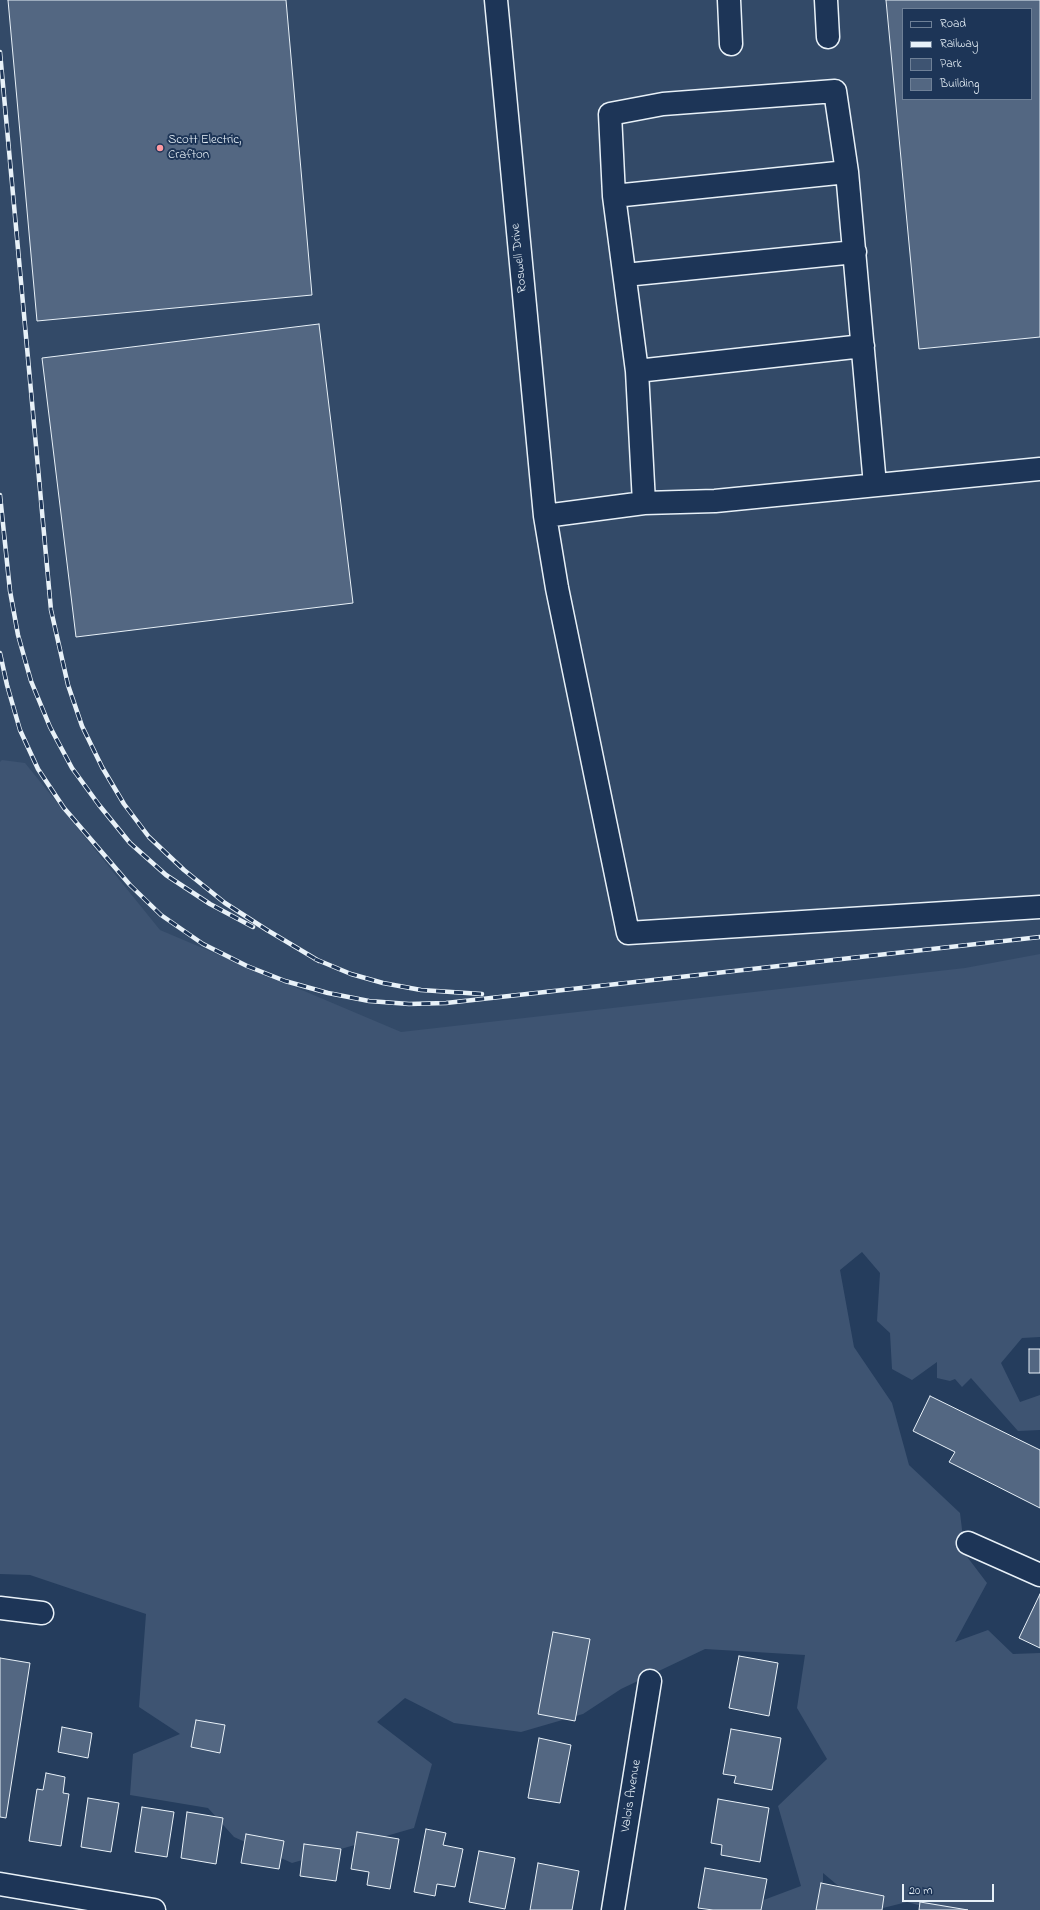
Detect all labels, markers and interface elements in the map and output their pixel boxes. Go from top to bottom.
legend [902,8,1032,100]
text: Road [940,15,966,33]
text: Railway [940,35,978,53]
text: Park [940,55,962,73]
text: Building [940,75,979,93]
place label: Scott Electric, Crafton [168,133,241,164]
marker: Scott Electric, Crafton [155,143,165,153]
street label: Roswell Drive [509,223,531,293]
street label: Valois Avenue [619,1759,645,1833]
scale bar [904,1876,996,1902]
text: 20 m [909,1882,932,1900]

